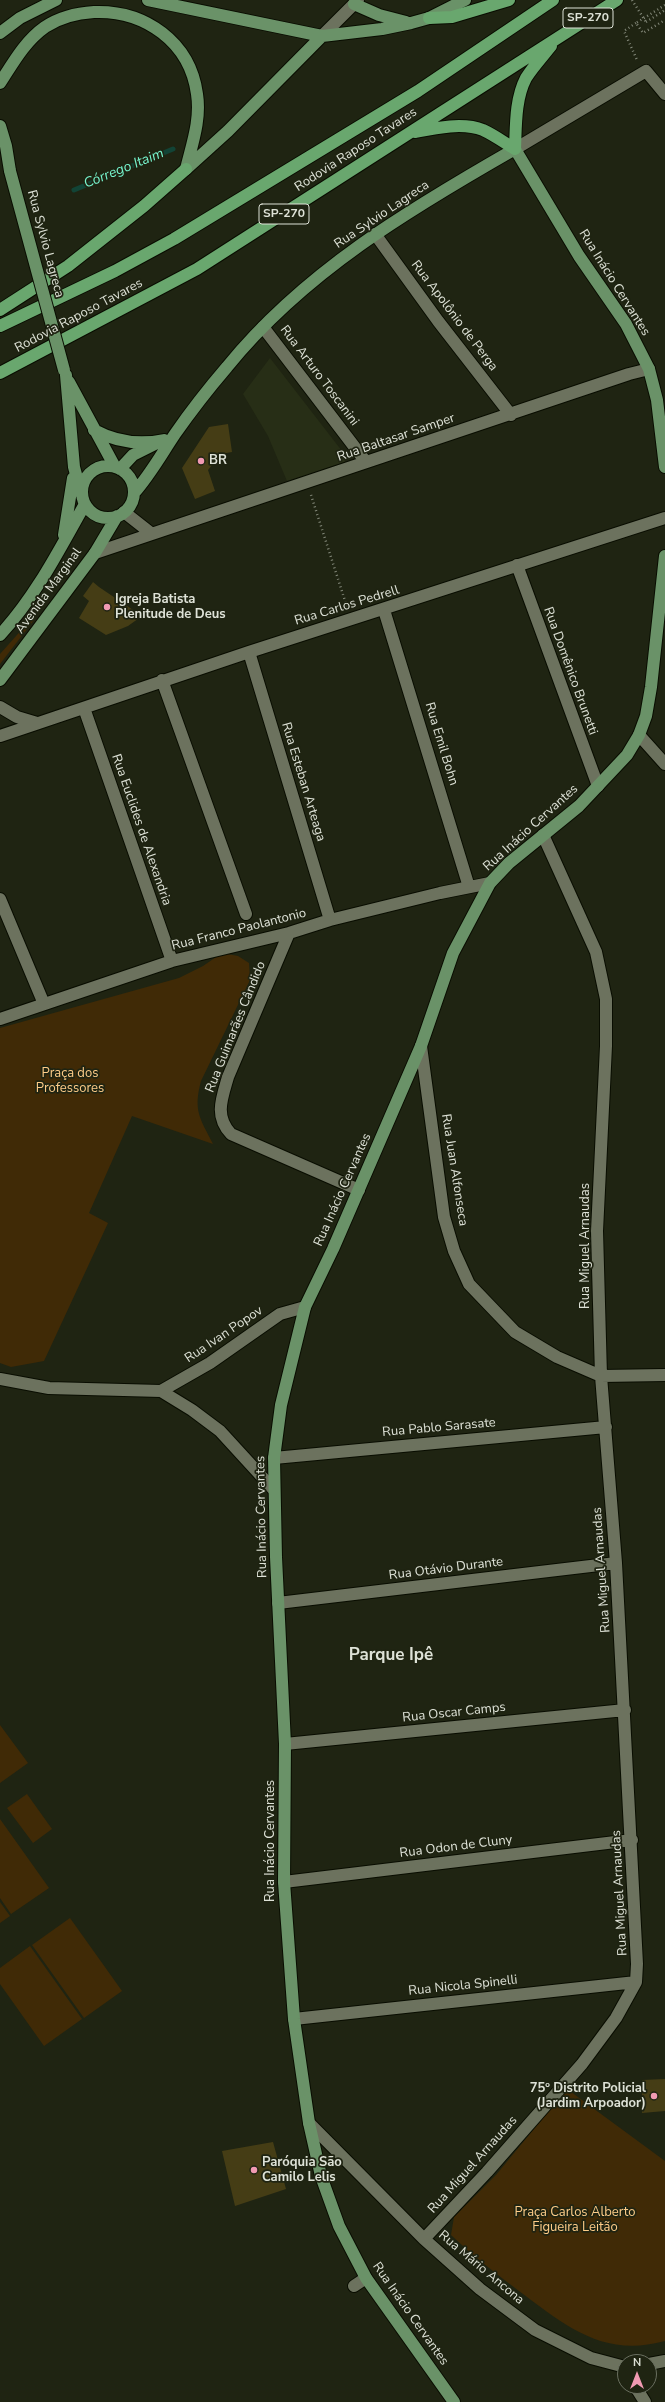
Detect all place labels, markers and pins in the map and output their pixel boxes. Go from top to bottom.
place label: BR [209,453,227,469]
marker: BR [196,456,206,466]
place label: Igreja Batista Plenitude de Deus [115,592,226,623]
marker: Igreja Batista Plenitude de Deus [102,602,112,612]
place label: 75º Distrito Policial (Jardim Arpoador) [530,2081,646,2112]
marker: 75º Distrito Policial (Jardim Arpoador) [649,2091,659,2101]
place label: Paróquia São Camilo Lelis [262,2155,342,2186]
marker: Paróquia São Camilo Lelis [249,2165,259,2175]

